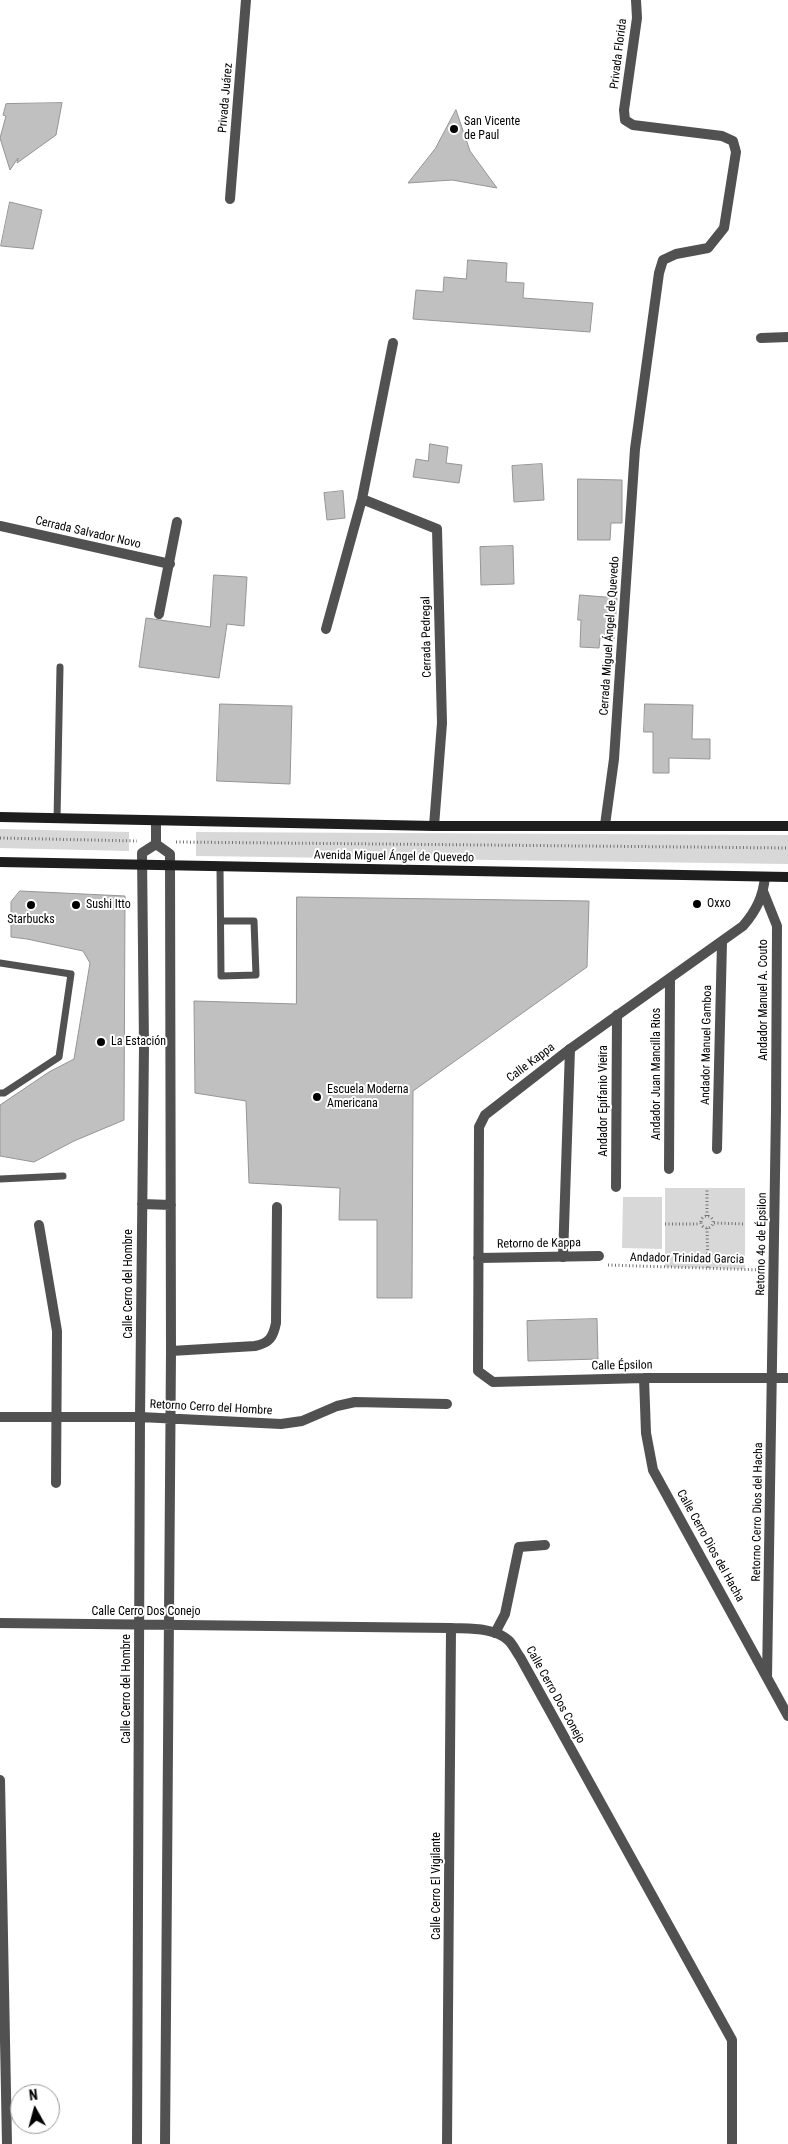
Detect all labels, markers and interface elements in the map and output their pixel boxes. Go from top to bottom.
street label: Privada Florida [608,18,630,90]
street label: Privada Juárez [216,62,236,134]
place label: San Vicente de Paul [464,115,520,143]
marker: San Vicente de Paul [448,123,460,135]
street label: Cerrada Salvador Novo [34,514,142,552]
street label: Cerrada Miguel Ángel de Quevedo [597,556,623,716]
street label: Cerrada Pedregal [419,596,435,678]
street label: Avenida Miguel Ángel de Quevedo [314,848,474,866]
place label: Oxxo [707,897,731,911]
place label: Sushi Itto [86,898,131,912]
marker: Oxxo [691,898,703,910]
marker: Starbucks [25,899,37,911]
marker: Sushi Itto [70,899,82,911]
place label: Starbucks [7,913,55,927]
street label: Andador Manuel A. Couto [757,939,771,1061]
street label: Andador Manuel Gamboa [699,985,715,1105]
street label: Andador Juan Mancilla Rios [650,1008,664,1140]
place label: La Estación [111,1035,166,1049]
marker: La Estación [95,1036,107,1048]
street label: Calle Kappa [504,1040,558,1086]
street label: Andador Epifanio Vieira [597,1045,611,1157]
place label: Escuela Moderna Americana [327,1083,409,1111]
marker: Escuela Moderna Americana [311,1091,323,1103]
street label: Retorno 4o de Épsilon [754,1192,770,1296]
street label: Calle Cerro del Hombre [122,1229,136,1339]
street label: Retorno de Kappa [497,1236,581,1252]
street label: Andador Trinidad Garcia [630,1251,744,1267]
street label: Calle Épsilon [591,1358,653,1374]
street label: Retorno Cerro del Hombre [149,1398,273,1418]
street label: Retorno Cerro Dios del Hacha [750,1442,766,1582]
street label: Calle Cerro Dios del Hacha [673,1487,747,1605]
street label: Calle Cerro Dos Conejo [92,1605,200,1619]
street label: Calle Cerro del Hombre [120,1634,134,1744]
street label: Calle Cerro Dos Conejo [522,1644,588,1746]
street label: Calle Cerro El Vigilante [430,1832,444,1940]
north arrow [10,2084,60,2134]
text: N [28,2087,39,2104]

